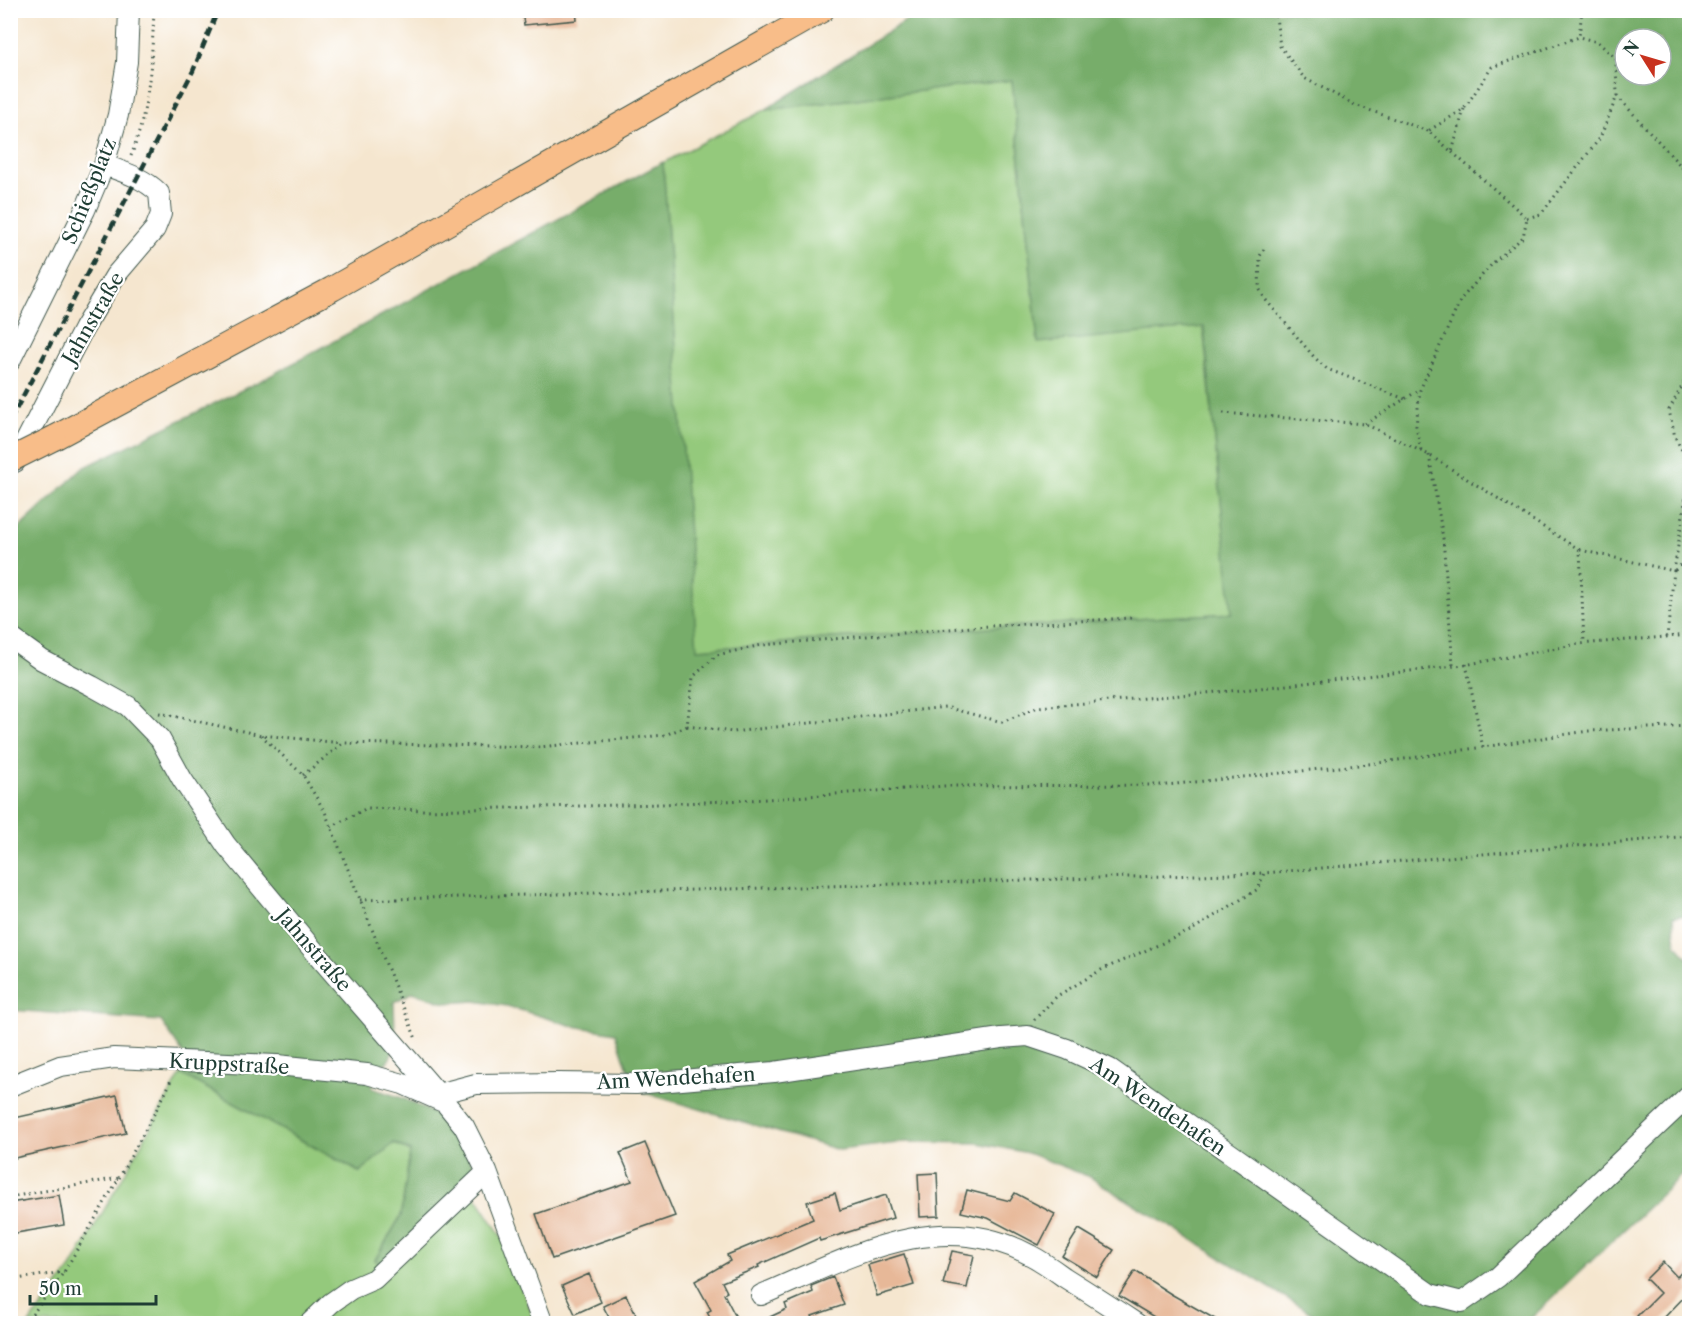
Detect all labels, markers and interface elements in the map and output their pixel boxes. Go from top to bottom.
north arrow [1613,27,1673,87]
text: N [1619,36,1643,60]
street label: Schießplatz [57,134,121,248]
street label: Jahnstraße [56,268,129,371]
street label: Jahnstraße [270,901,357,996]
street label: Kruppstraße [168,1049,290,1079]
street label: Am Wendehafen [1085,1051,1231,1161]
street label: Am Wendehafen [595,1062,756,1094]
scale bar [30,1268,156,1306]
text: 50 m [39,1278,82,1300]

